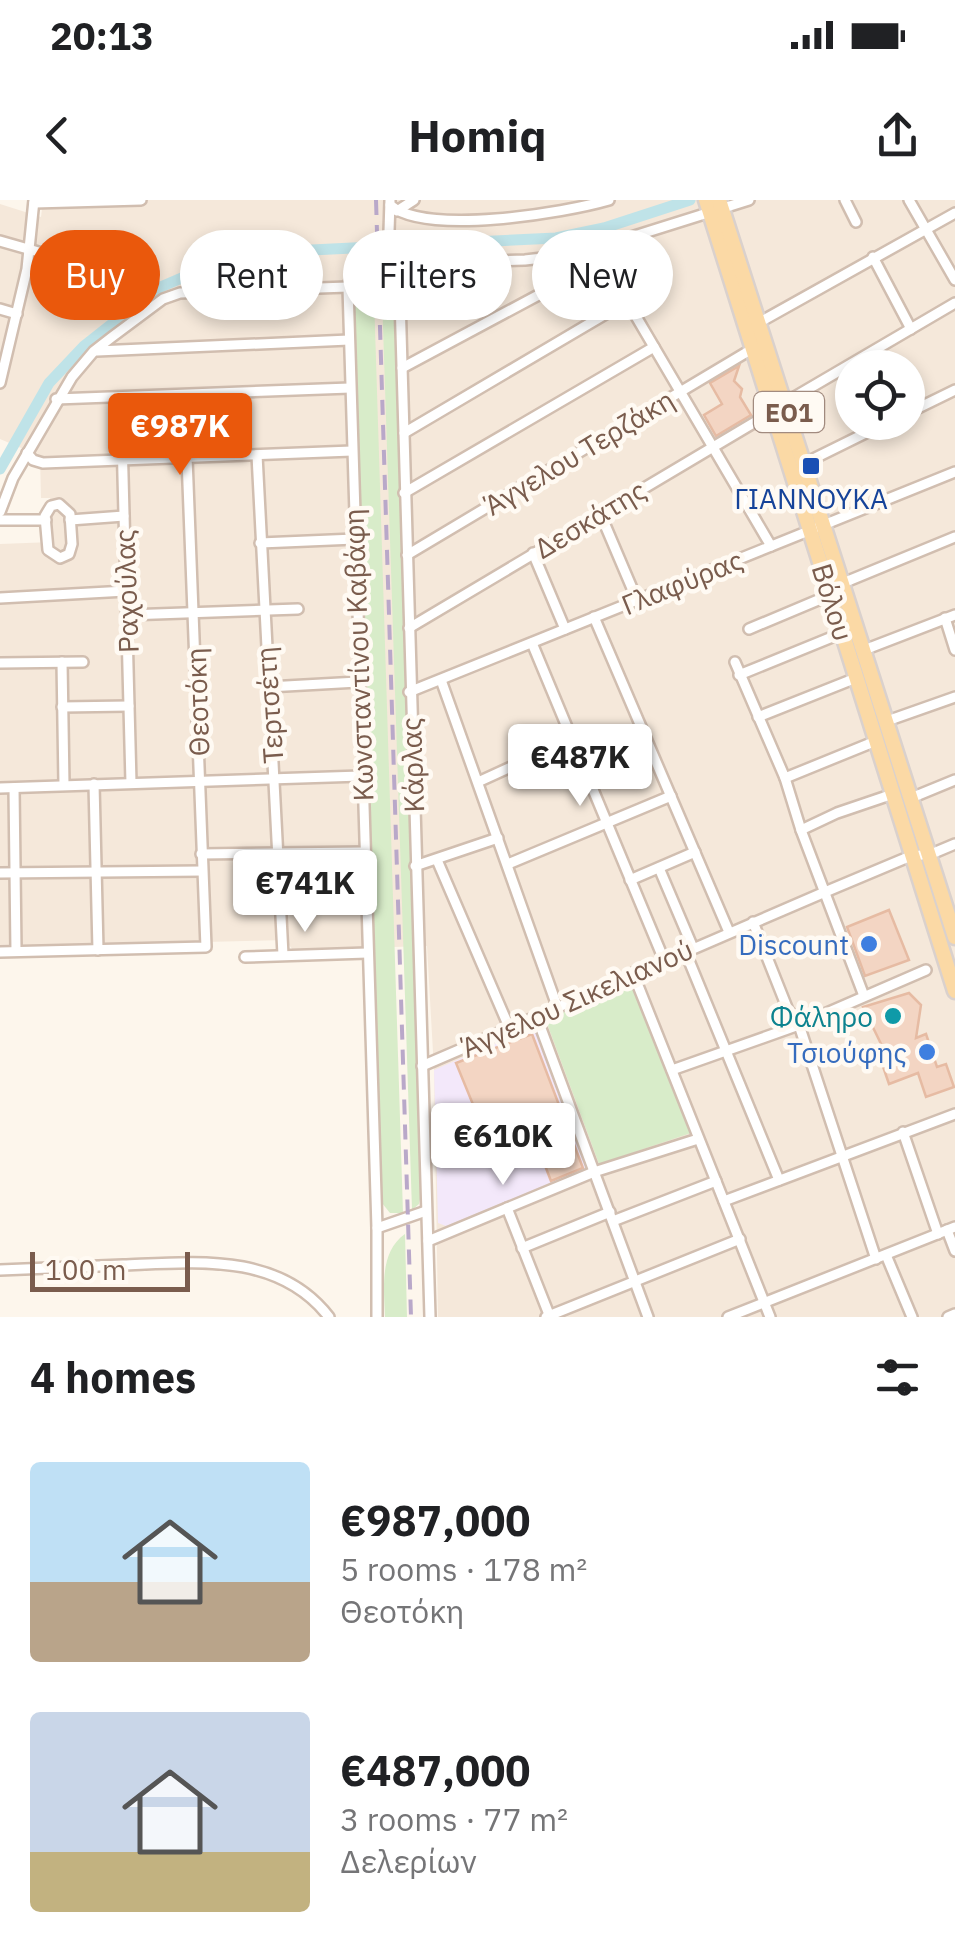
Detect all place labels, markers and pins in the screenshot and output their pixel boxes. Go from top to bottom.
pin: €987K [110,393,250,478]
marker: ΓΙΑΝΝΟΥΚΑ [800,455,822,477]
place label: ΓΙΑΝΝΟΥΚΑ [734,480,888,517]
pin: €487K [510,724,650,809]
pin: €741K [235,850,375,935]
place label: Discount [738,926,849,963]
marker: Discount [858,933,880,955]
place label: Φάληρο [770,998,873,1035]
marker: Φάληρο [882,1005,904,1027]
place label: Τσιούφης [787,1034,907,1071]
marker: Τσιούφης [916,1041,938,1063]
pin: €610K [433,1103,573,1188]

